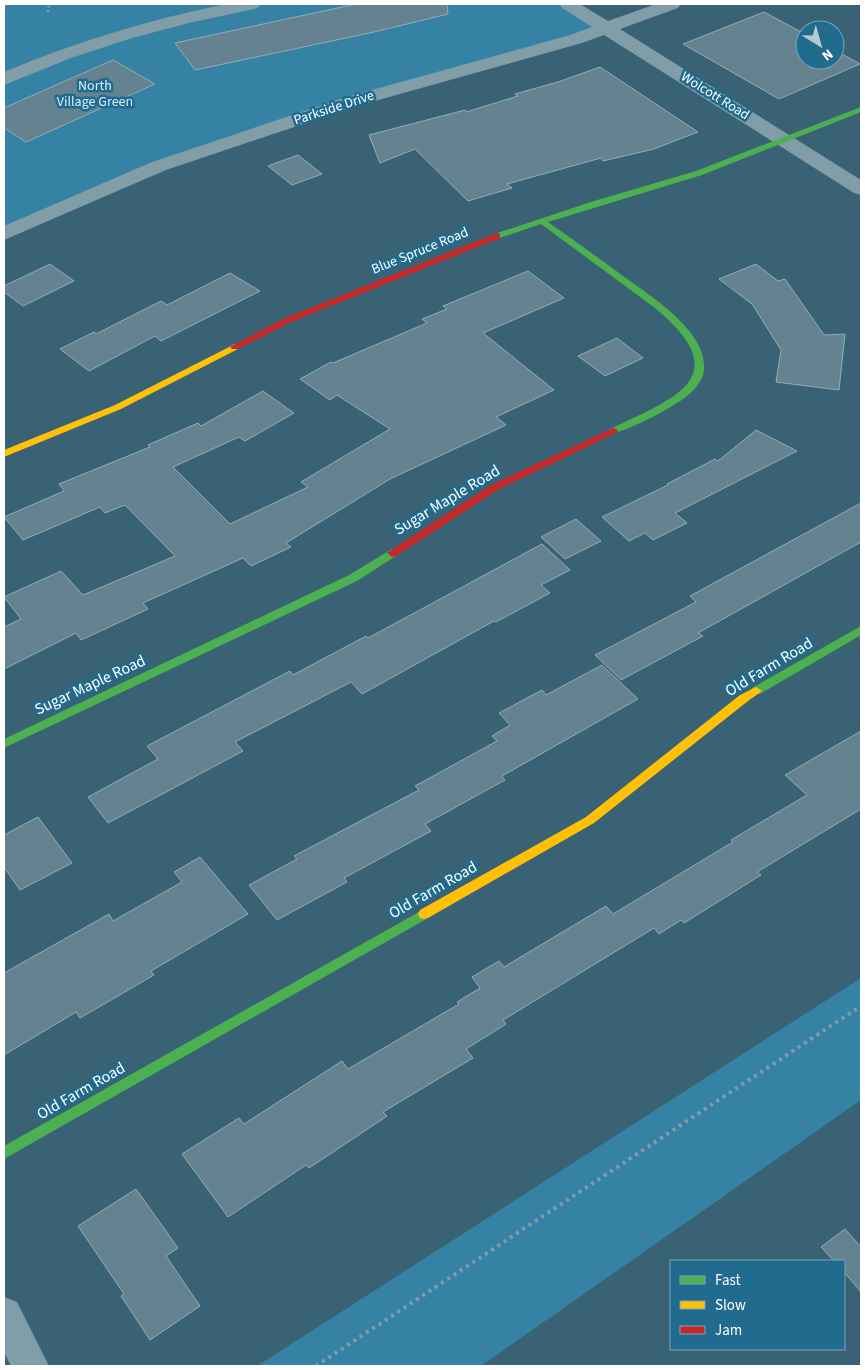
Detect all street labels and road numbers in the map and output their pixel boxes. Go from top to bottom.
street label: Wolcott Road [677,67,753,125]
street label: Parkside Drive [291,86,377,130]
street label: Blue Spruce Road [369,222,471,280]
street label: Sugar Maple Road [390,460,504,540]
street label: Old Farm Road [721,632,817,702]
street label: Sugar Maple Road [31,650,149,720]
street label: Old Farm Road [385,856,481,924]
street label: Old Farm Road [33,1057,129,1125]

